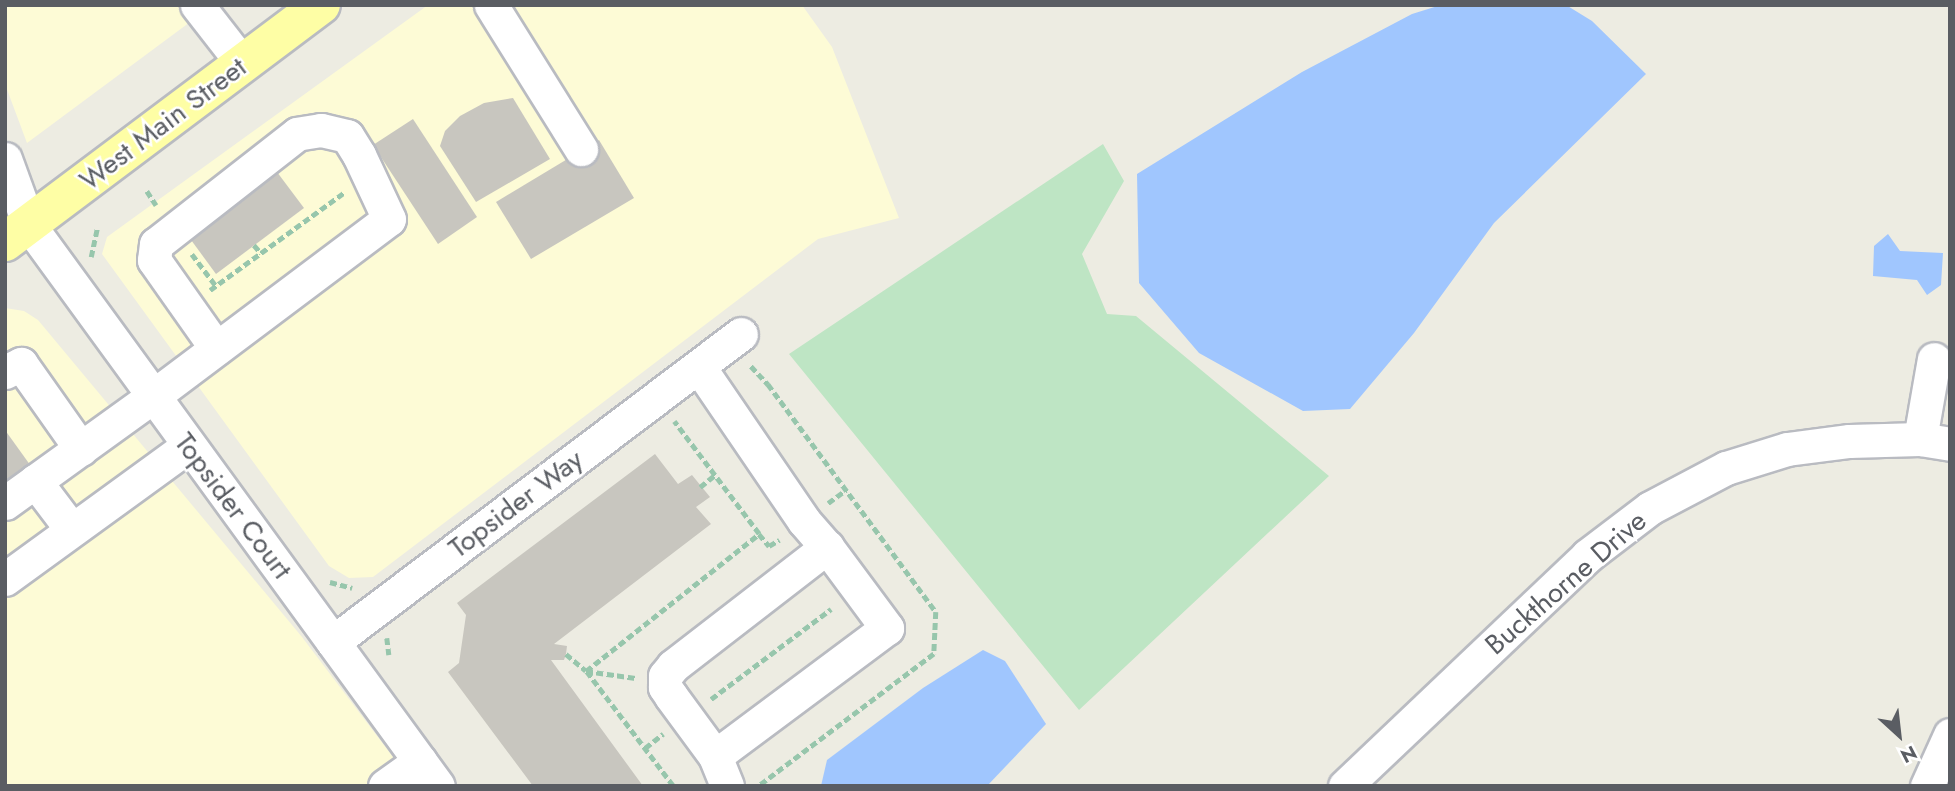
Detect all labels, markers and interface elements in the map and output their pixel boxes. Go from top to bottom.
street label: West Main Street [73,51,253,197]
street label: Topsider Court [167,426,299,586]
street label: Topsider Way [442,443,590,565]
street label: Buckthorne Drive [1479,504,1653,662]
north arrow [1864,700,1934,770]
text: N [1896,739,1922,770]

